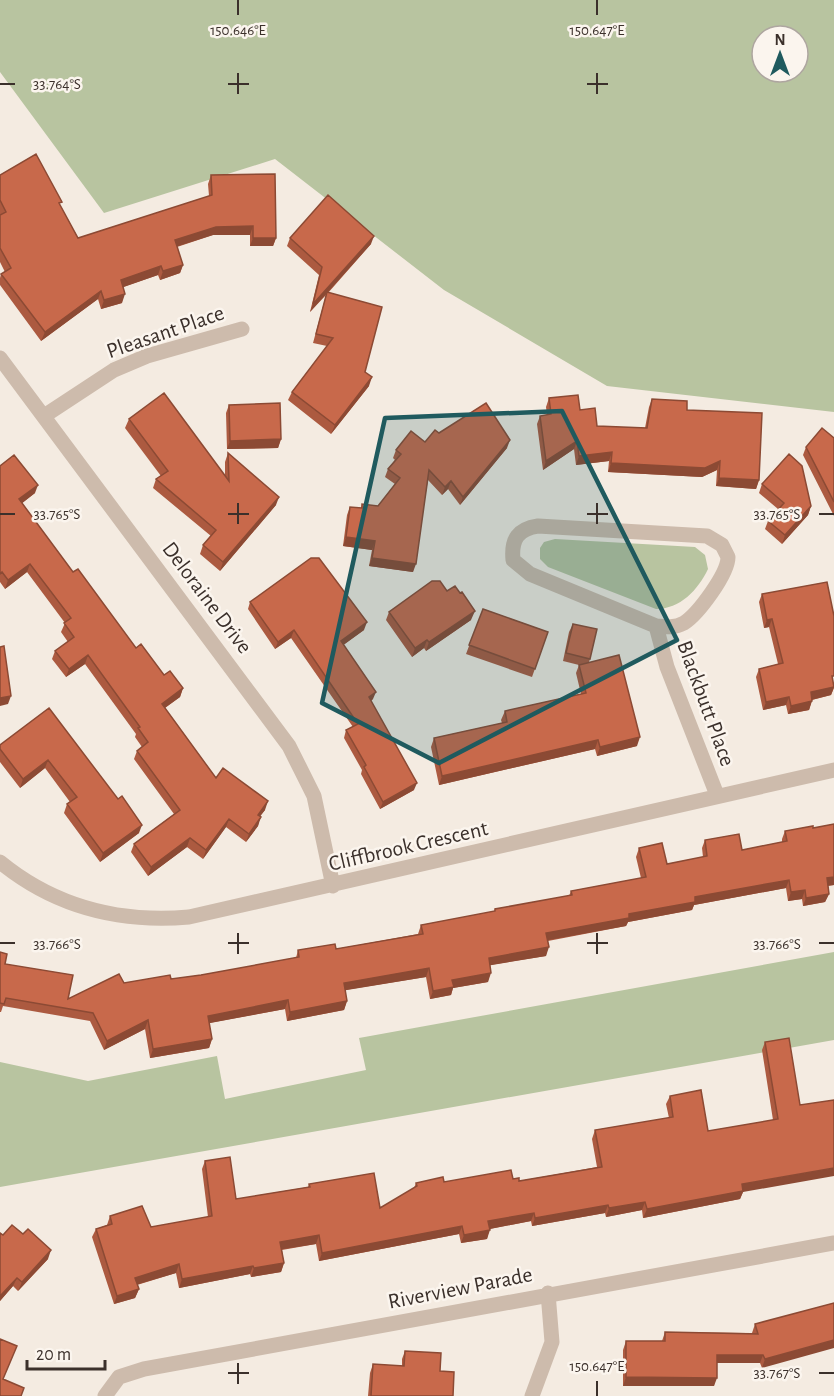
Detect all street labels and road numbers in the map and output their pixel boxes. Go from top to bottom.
street label: Pleasant Place [104,302,227,362]
street label: Deloraine Drive [158,538,256,658]
street label: Blackbutt Place [673,638,739,769]
street label: Cliffbrook Crescent [326,817,490,875]
street label: Riverview Parade [386,1263,534,1313]

